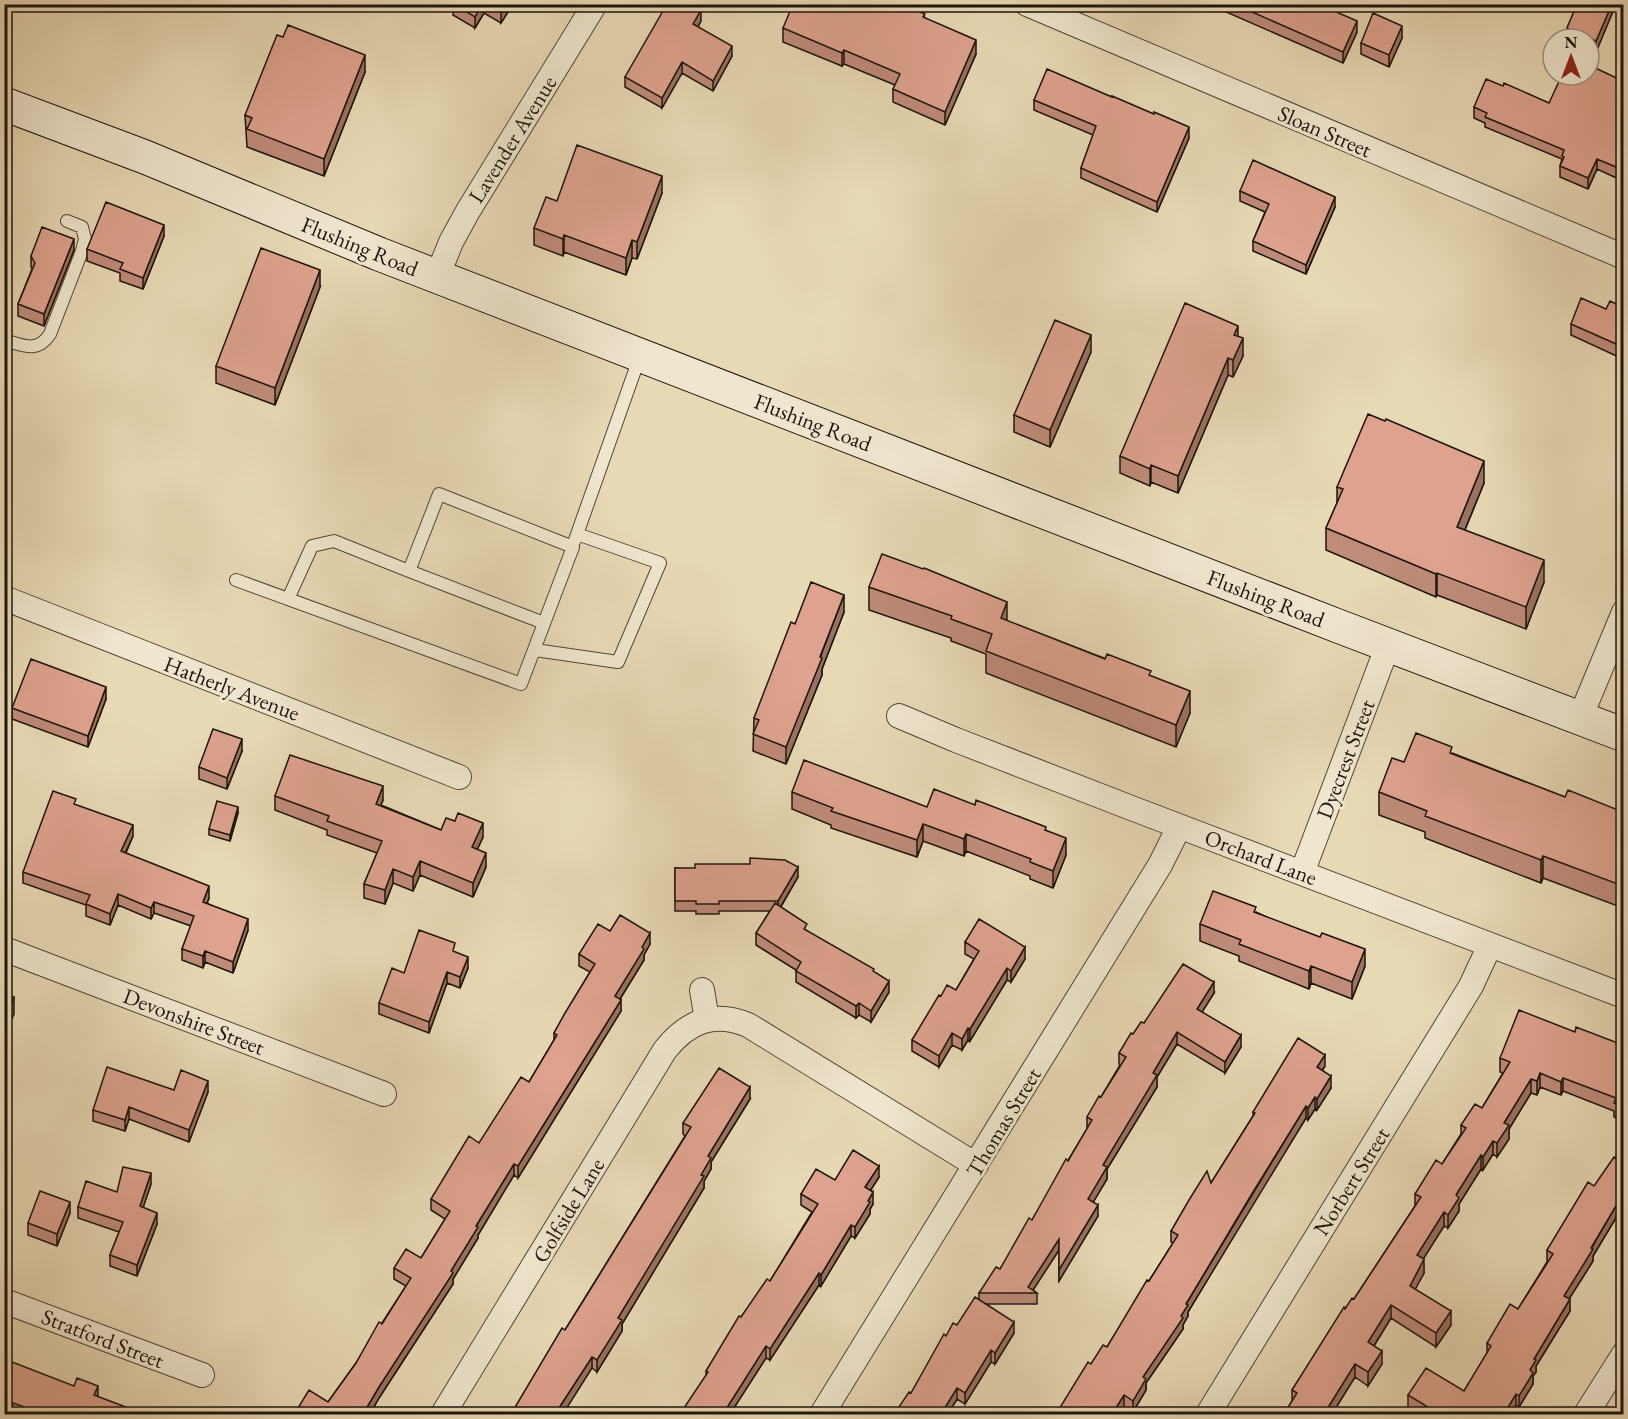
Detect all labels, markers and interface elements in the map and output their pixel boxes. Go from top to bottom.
north arrow [1541,27,1601,87]
text: N [1565,32,1578,53]
street label: Lavender Avenue [462,70,563,208]
street label: Sloan Street [1274,99,1376,164]
street label: Flushing Road [297,210,423,283]
street label: Flushing Road [750,387,877,458]
street label: Flushing Road [1203,563,1330,634]
street label: Hatherly Avenue [160,649,304,728]
street label: Dyecrest Street [1309,695,1381,823]
street label: Orchard Lane [1201,823,1321,892]
street label: Devonshire Street [119,981,269,1062]
street label: Thomas Street [959,1062,1047,1182]
street label: Norbert Street [1307,1122,1396,1241]
street label: Golfside Lane [526,1152,611,1268]
street label: Stratford Street [38,1302,168,1375]

